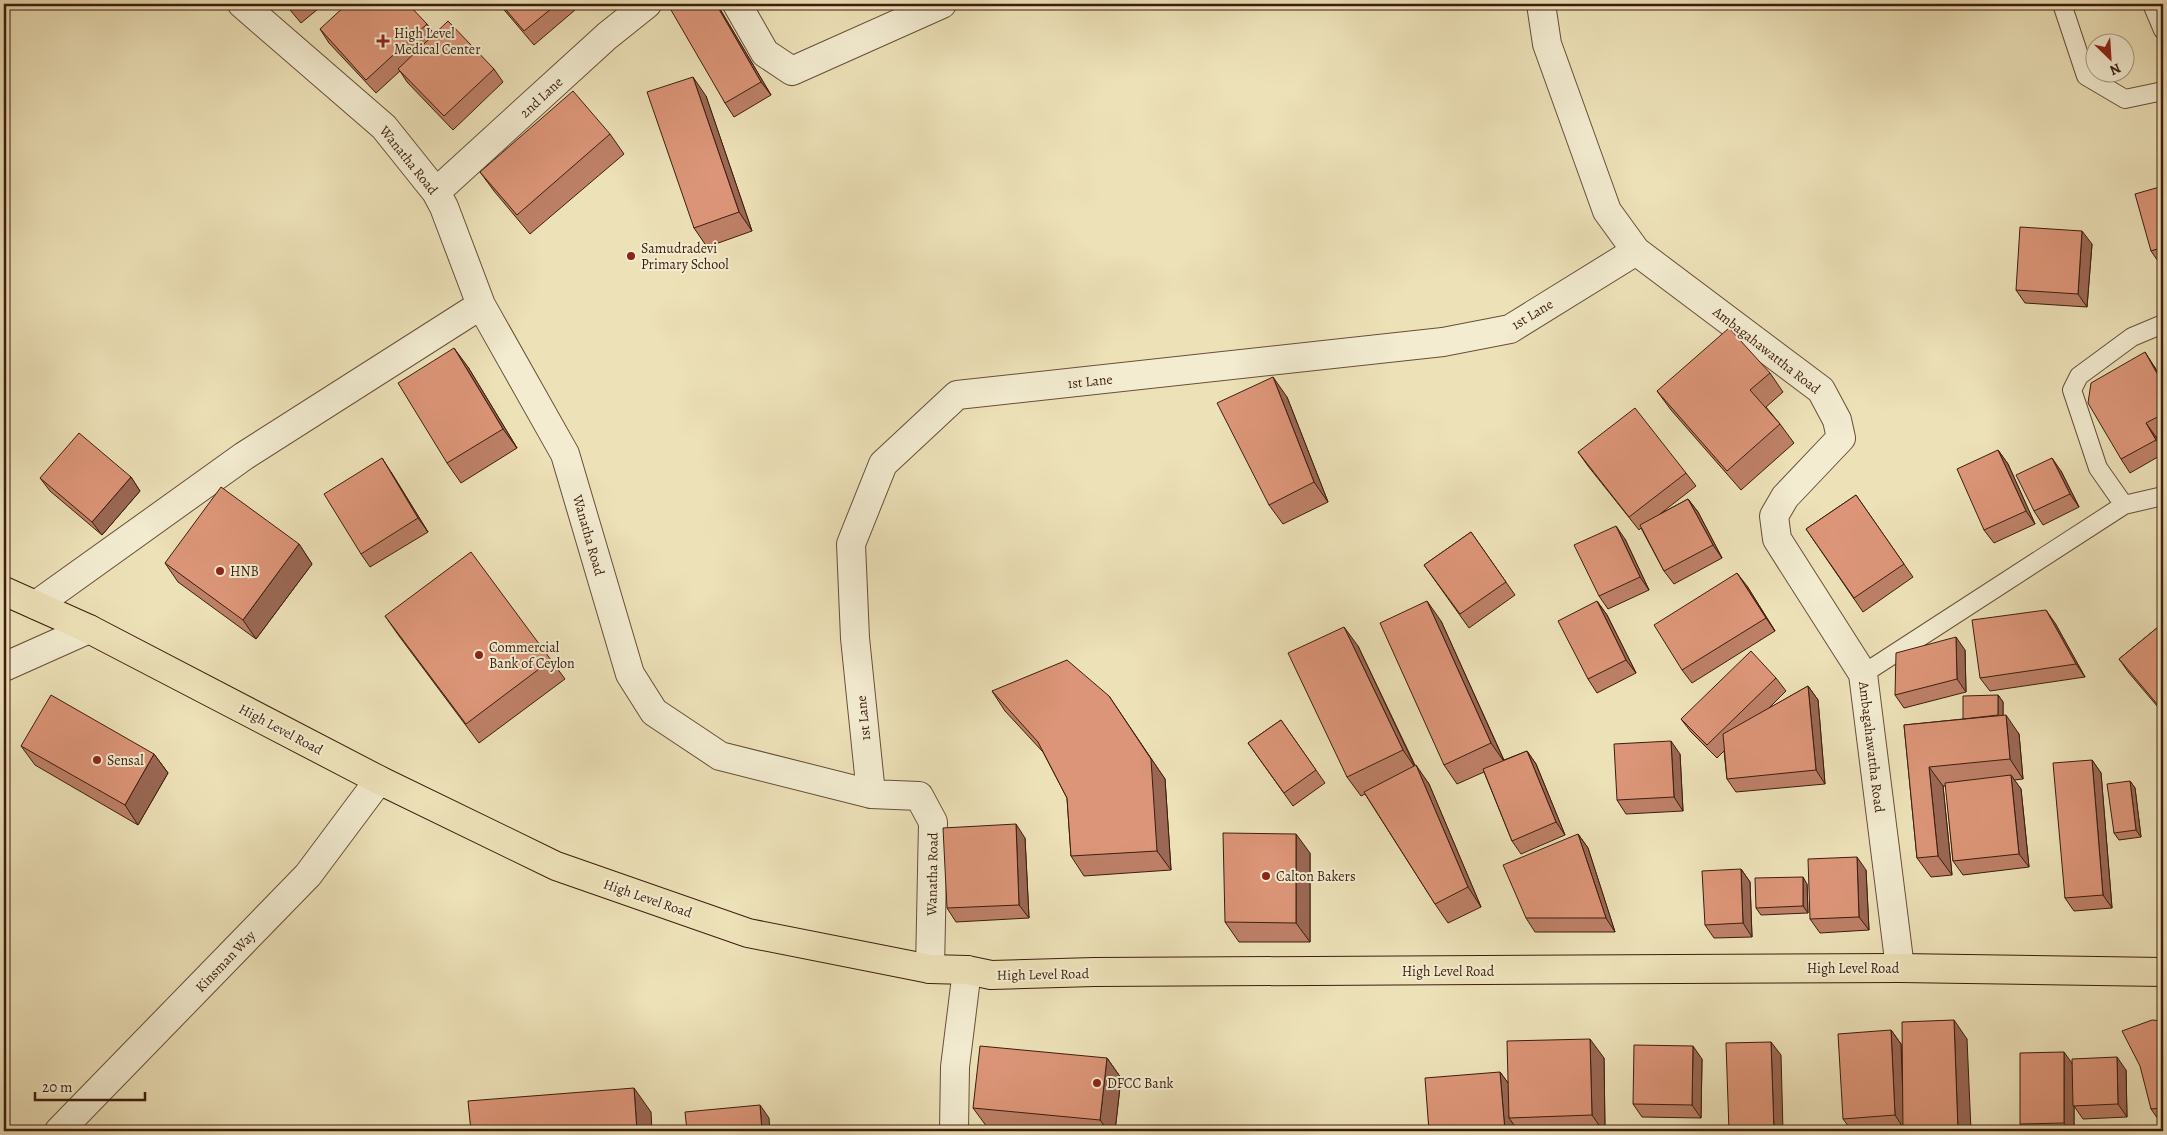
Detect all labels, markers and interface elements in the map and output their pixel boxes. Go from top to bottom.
place label: High Level Medical Center [394,24,481,59]
north arrow [2084,32,2134,82]
marker: High Level Medical Center [376,34,390,48]
text: N [2107,59,2124,80]
street label: 2nd Lane [516,73,567,122]
street label: Wanatha Road [374,121,442,199]
place label: Samudradevi Primary School [641,239,729,274]
marker: Samudradevi Primary School [625,250,637,262]
street label: 1st Lane [1508,295,1557,334]
street label: Ambagahawattha Road [1708,302,1825,399]
street label: 1st Lane [1066,370,1114,393]
street label: Wanatha Road [568,492,609,578]
place label: HNB [230,562,259,581]
marker: HNB [214,565,226,577]
place label: Commercial Bank of Ceylon [489,638,575,673]
marker: Commercial Bank of Ceylon [473,649,485,661]
street label: Ambagahawattha Road [1854,680,1889,814]
street label: 1st Lane [852,694,875,742]
street label: High Level Road [235,699,327,760]
place label: Sensal [107,751,144,770]
marker: Sensal [91,754,103,766]
street label: Wanatha Road [922,832,943,917]
place label: Calton Bakers [1276,867,1356,886]
marker: Calton Bakers [1260,870,1272,882]
street label: High Level Road [601,874,695,923]
street label: Kinsman Way [191,926,260,996]
street label: High Level Road [1807,959,1900,978]
street label: High Level Road [1402,962,1495,981]
street label: High Level Road [997,964,1090,985]
scale bar [35,1070,145,1102]
place label: DFCC Bank [1107,1074,1174,1093]
text: 20 m [42,1077,73,1097]
marker: DFCC Bank [1091,1077,1103,1089]

